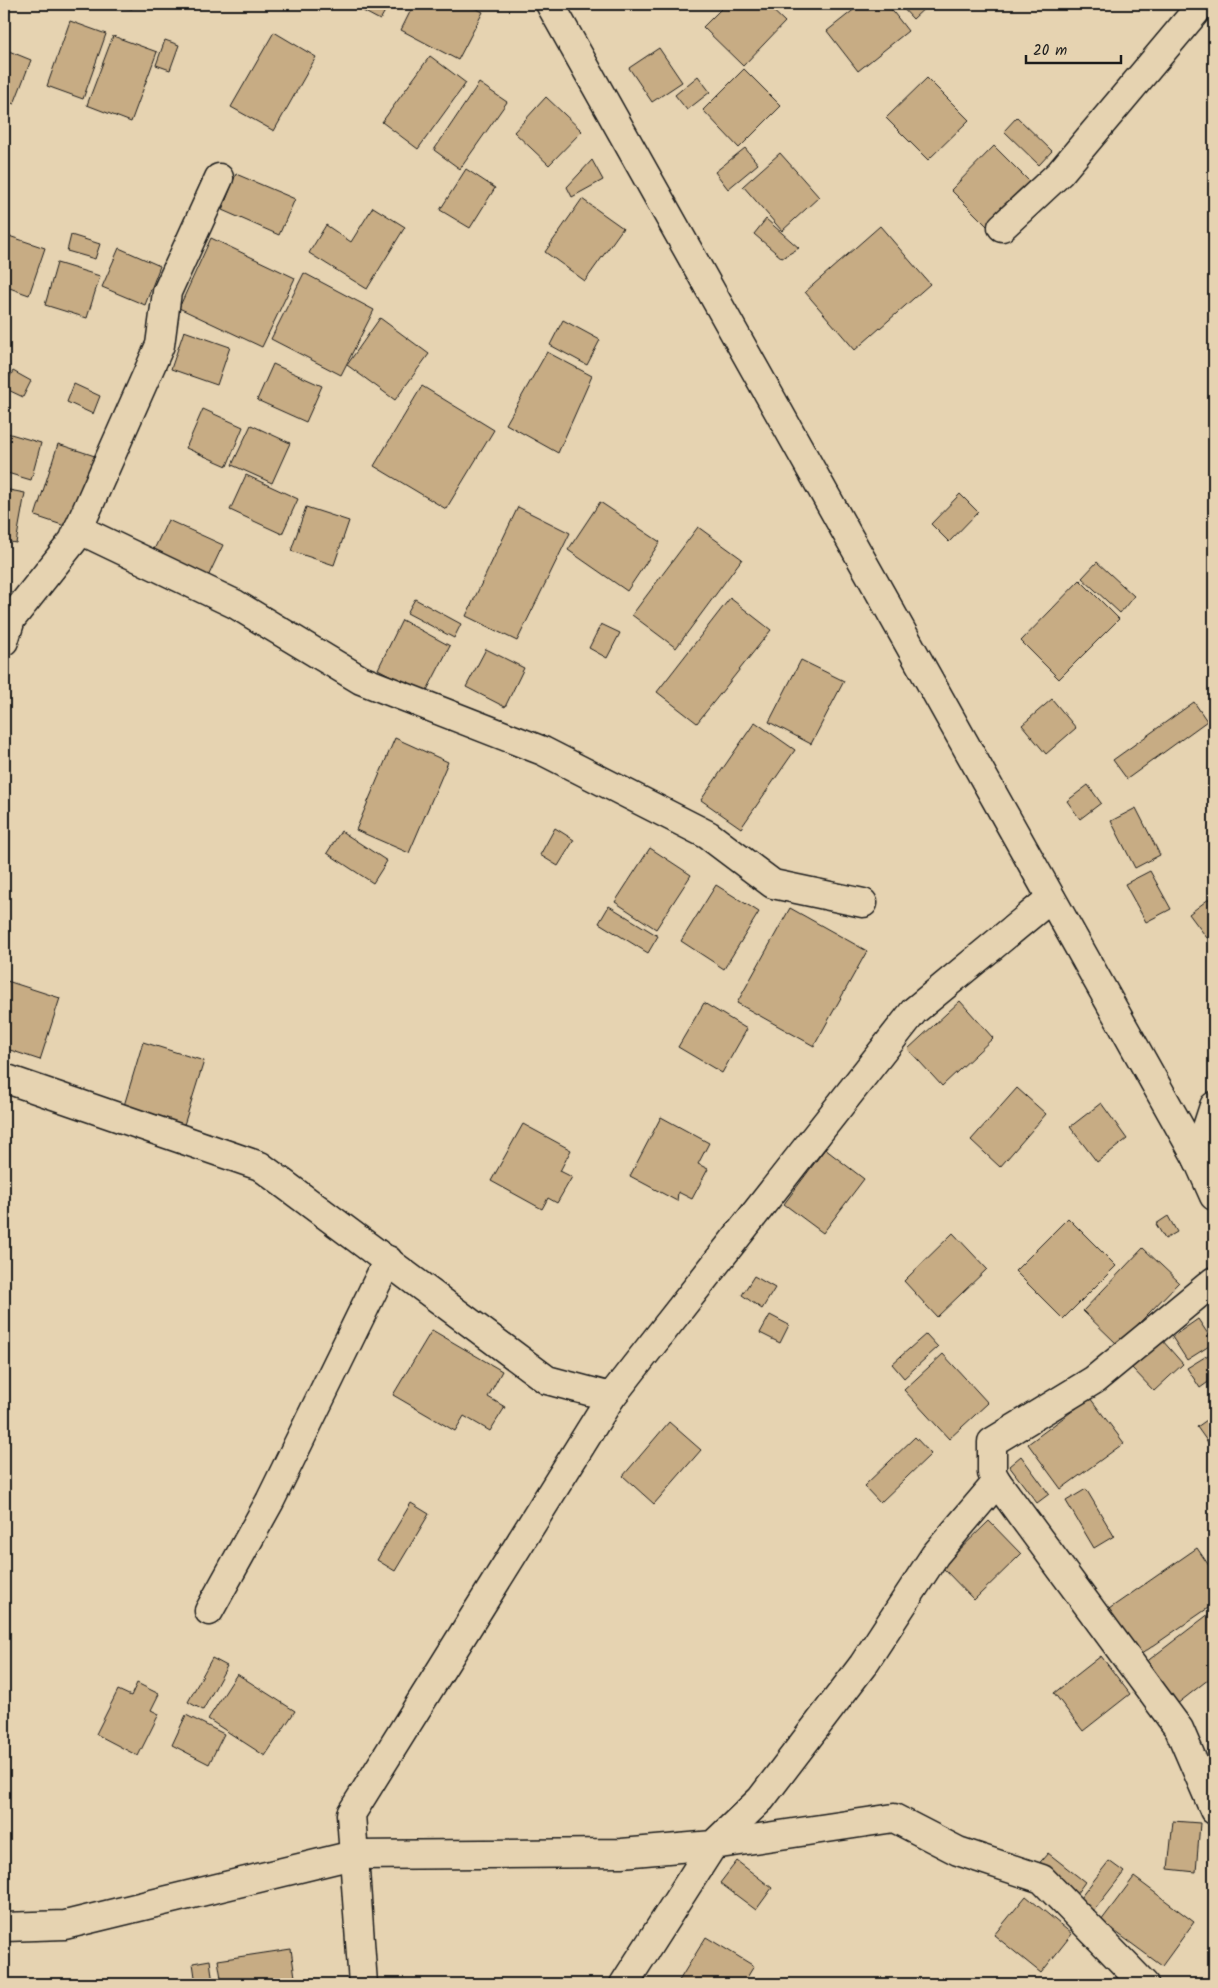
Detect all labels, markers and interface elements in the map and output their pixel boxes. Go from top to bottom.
scale bar [1026,32,1120,64]
text: 20 m [1033,39,1067,63]

